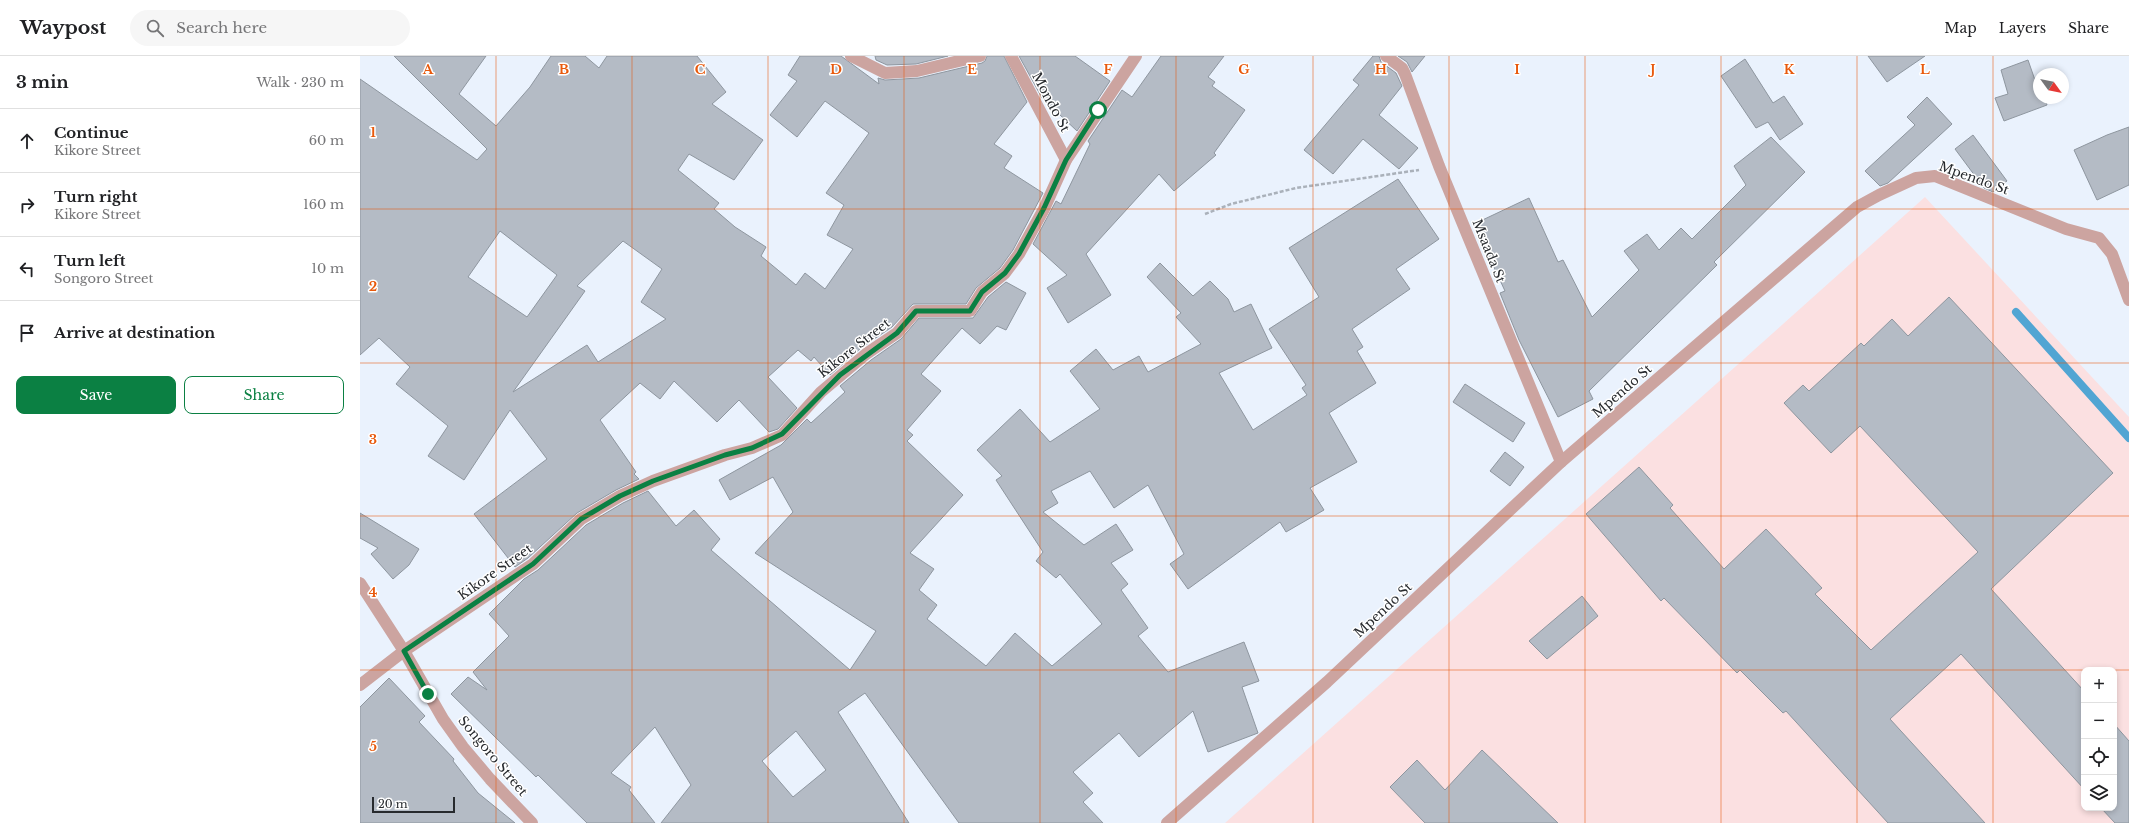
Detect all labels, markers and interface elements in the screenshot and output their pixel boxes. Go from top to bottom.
search box [130,10,410,46]
text: Waypost [20,16,106,39]
icon: search [144,17,166,39]
text: Search here [176,18,267,37]
text: Map [1944,19,1977,37]
text: Layers [1999,19,2046,37]
text: Share [2068,19,2109,37]
text: A [422,61,434,78]
text: B [559,61,569,78]
text: C [695,61,706,78]
text: D [830,61,842,78]
text: E [967,61,977,78]
text: F [1104,61,1113,78]
text: G [1238,61,1250,78]
text: H [1375,61,1387,78]
text: I [1514,61,1520,78]
text: J [1647,61,1656,78]
text: K [1784,61,1795,78]
text: L [1920,61,1930,78]
north arrow [2033,68,2069,104]
street label: Mondo St [1028,69,1074,135]
text: 3 min [16,72,69,93]
text: Walk · 230 m [256,74,344,91]
route start [1089,101,1107,119]
text: Continue [54,123,129,142]
text: 1 [370,124,376,141]
icon: ahead [16,130,38,152]
text: 60 m [309,132,344,149]
text: Kikore Street [54,142,141,159]
street label: Mpendo St [1937,157,2011,199]
text: Turn right [54,187,137,206]
icon: right [16,194,38,216]
text: 160 m [303,196,344,213]
text: Kikore Street [54,206,141,223]
street label: Msaada St [1469,217,1510,285]
text: Turn left [54,251,125,270]
icon: left [16,258,38,280]
text: 10 m [311,260,344,277]
text: Songoro Street [54,270,153,287]
text: 2 [369,278,377,295]
street label: Kikore Street [815,314,894,381]
icon: arrive [16,322,38,344]
text: Arrive at destination [54,323,215,342]
street label: Mpendo St [1589,360,1655,422]
button: Save [16,376,176,414]
button: Share [184,376,344,414]
text: 3 [369,431,377,448]
street label: Kikore Street [455,540,536,604]
street label: Mpendo St [1350,579,1416,641]
text: 4 [369,584,378,601]
map controls [2081,667,2117,811]
button: + [2081,667,2117,703]
route end [419,685,437,703]
button: − [2081,703,2117,739]
street label: Songoro Street [455,712,532,800]
text: 5 [369,738,377,755]
button: locate [2081,739,2117,775]
button: layers [2081,775,2117,811]
scale bar [372,795,455,814]
text: 20 m [378,797,408,811]

